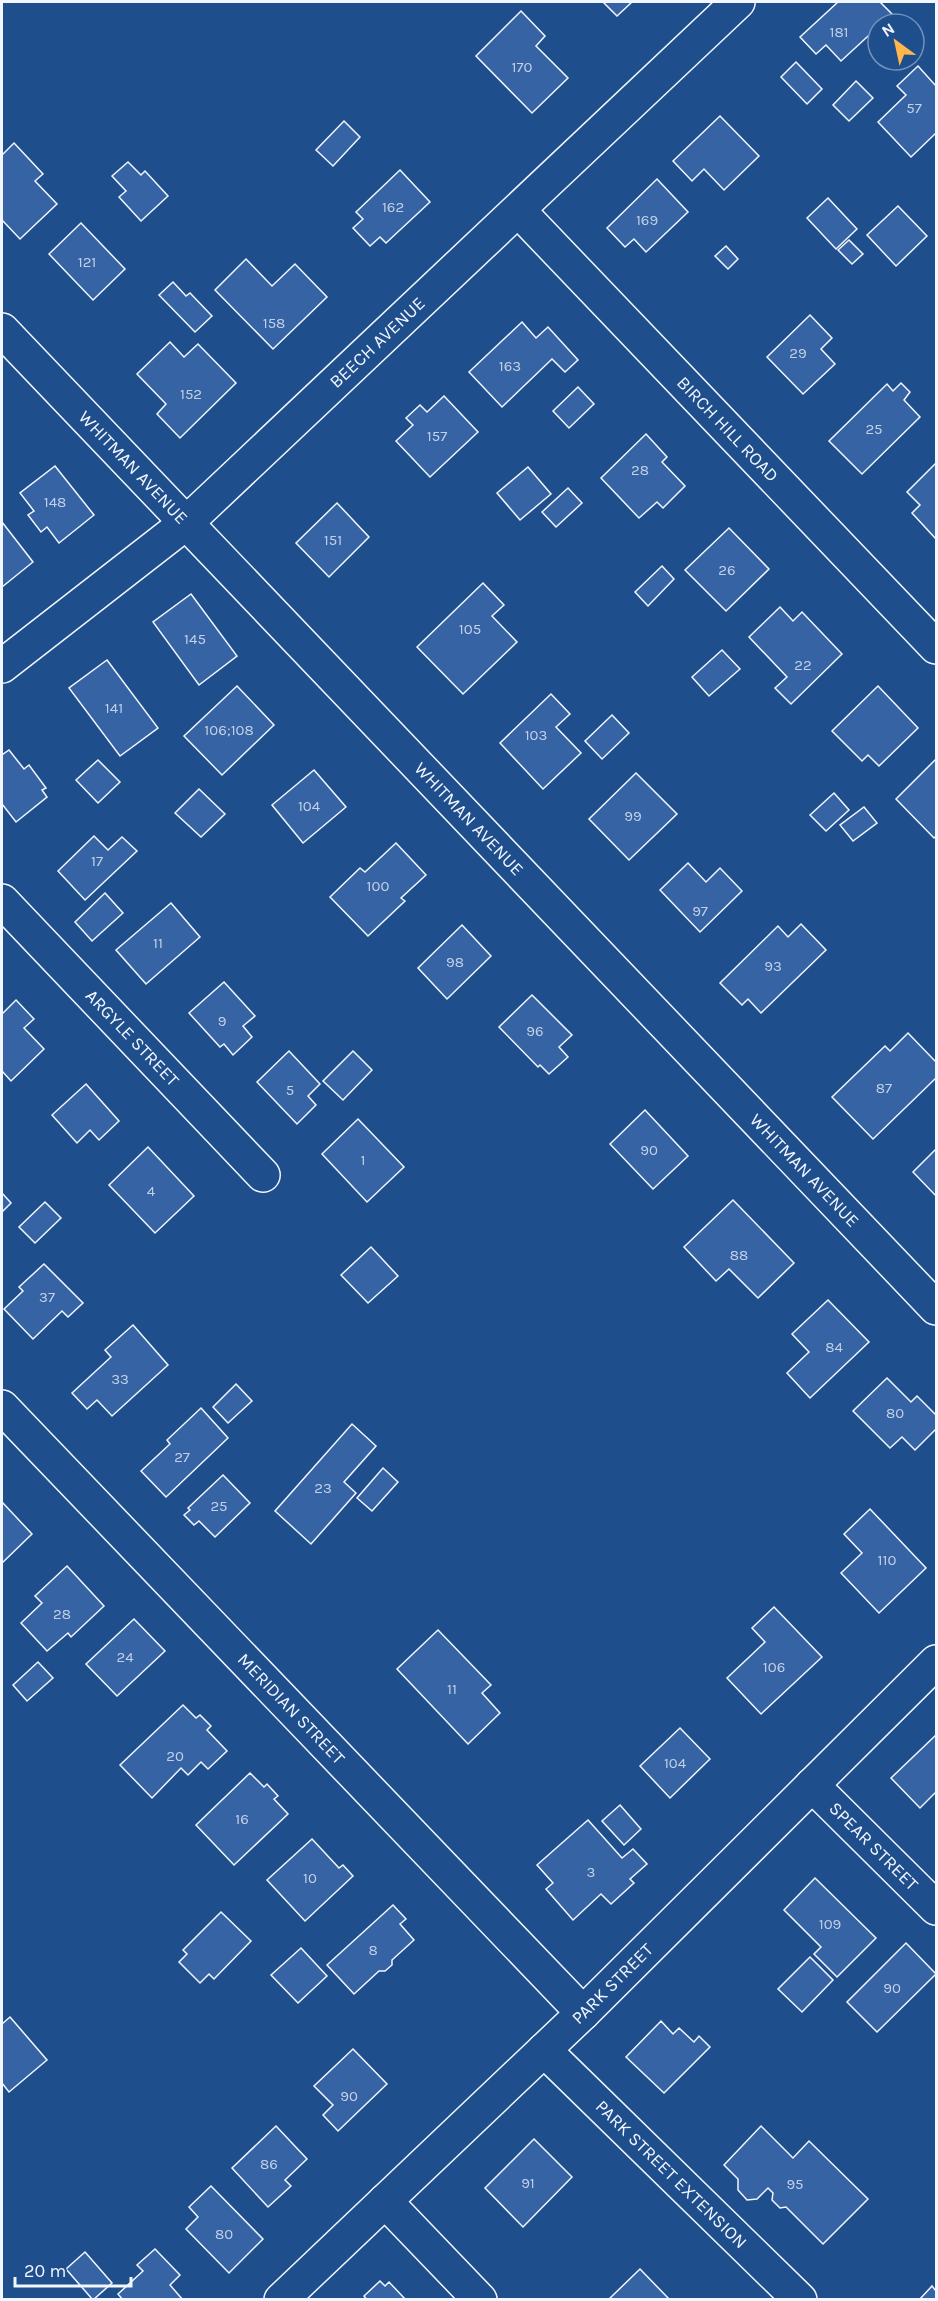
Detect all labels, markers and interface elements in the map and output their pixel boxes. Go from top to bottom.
north arrow [866,12,926,72]
text: N [878,19,898,41]
house number: 181 [829,23,849,41]
house number: 170 [512,58,533,76]
house number: 57 [906,99,922,117]
house number: 162 [382,198,404,216]
house number: 169 [636,211,658,229]
house number: 121 [78,253,96,271]
street label: BEECH AVENUE [325,292,430,393]
house number: 158 [263,314,285,332]
house number: 29 [789,344,807,362]
house number: 163 [499,357,521,375]
street label: BIRCH HILL ROAD [672,372,783,487]
house number: 152 [180,385,202,403]
street label: WHITMAN AVENUE [74,406,193,529]
house number: 25 [865,420,883,438]
house number: 157 [427,427,447,445]
house number: 28 [631,461,649,479]
house number: 148 [44,493,66,511]
house number: 151 [324,531,342,549]
house number: 26 [718,561,736,579]
house number: 105 [459,620,481,638]
house number: 145 [184,630,206,648]
house number: 22 [794,656,812,674]
house number: 141 [105,699,123,717]
house number: 106;108 [204,721,254,739]
house number: 103 [525,726,547,744]
street label: WHITMAN AVENUE [410,758,528,880]
house number: 104 [298,797,321,815]
house number: 99 [624,807,642,825]
house number: 17 [91,852,103,870]
house number: 100 [367,877,389,895]
house number: 97 [692,902,708,920]
house number: 11 [153,934,163,952]
house number: 98 [446,953,464,971]
house number: 93 [764,957,782,975]
street label: ARGYLE STREET [81,985,184,1091]
house number: 9 [218,1012,226,1030]
house number: 96 [526,1022,544,1040]
house number: 87 [876,1079,892,1097]
house number: 5 [286,1081,294,1099]
street label: WHITMAN AVENUE [745,1109,864,1232]
house number: 90 [640,1141,658,1159]
house number: 1 [361,1151,365,1169]
house number: 4 [147,1182,156,1200]
house number: 88 [730,1246,748,1264]
house number: 37 [39,1288,55,1306]
house number: 84 [825,1338,843,1356]
house number: 33 [111,1370,129,1388]
house number: 80 [886,1404,904,1422]
house number: 27 [174,1448,190,1466]
house number: 23 [314,1479,332,1497]
house number: 25 [210,1497,228,1515]
house number: 110 [878,1551,897,1569]
house number: 28 [53,1605,71,1623]
house number: 24 [116,1648,134,1666]
street label: MERIDIAN STREET [233,1649,350,1769]
house number: 106 [763,1658,785,1676]
house number: 11 [447,1680,457,1698]
house number: 20 [166,1747,184,1765]
house number: 104 [664,1754,687,1772]
street label: SPEAR STREET [825,1797,923,1895]
house number: 16 [235,1810,249,1828]
house number: 3 [587,1863,595,1881]
house number: 10 [303,1869,317,1887]
house number: 109 [819,1915,841,1933]
street label: PARK STREET [567,1939,658,2029]
house number: 8 [368,1941,378,1959]
house number: 90 [883,1979,901,1997]
house number: 90 [340,2087,358,2105]
street label: PARK STREET EXTENSION [591,2095,752,2253]
house number: 86 [260,2155,278,2173]
house number: 91 [521,2174,535,2192]
house number: 95 [786,2175,804,2193]
house number: 80 [215,2225,233,2243]
scale bar [15,2250,130,2288]
text: 20 m [24,2260,66,2282]

